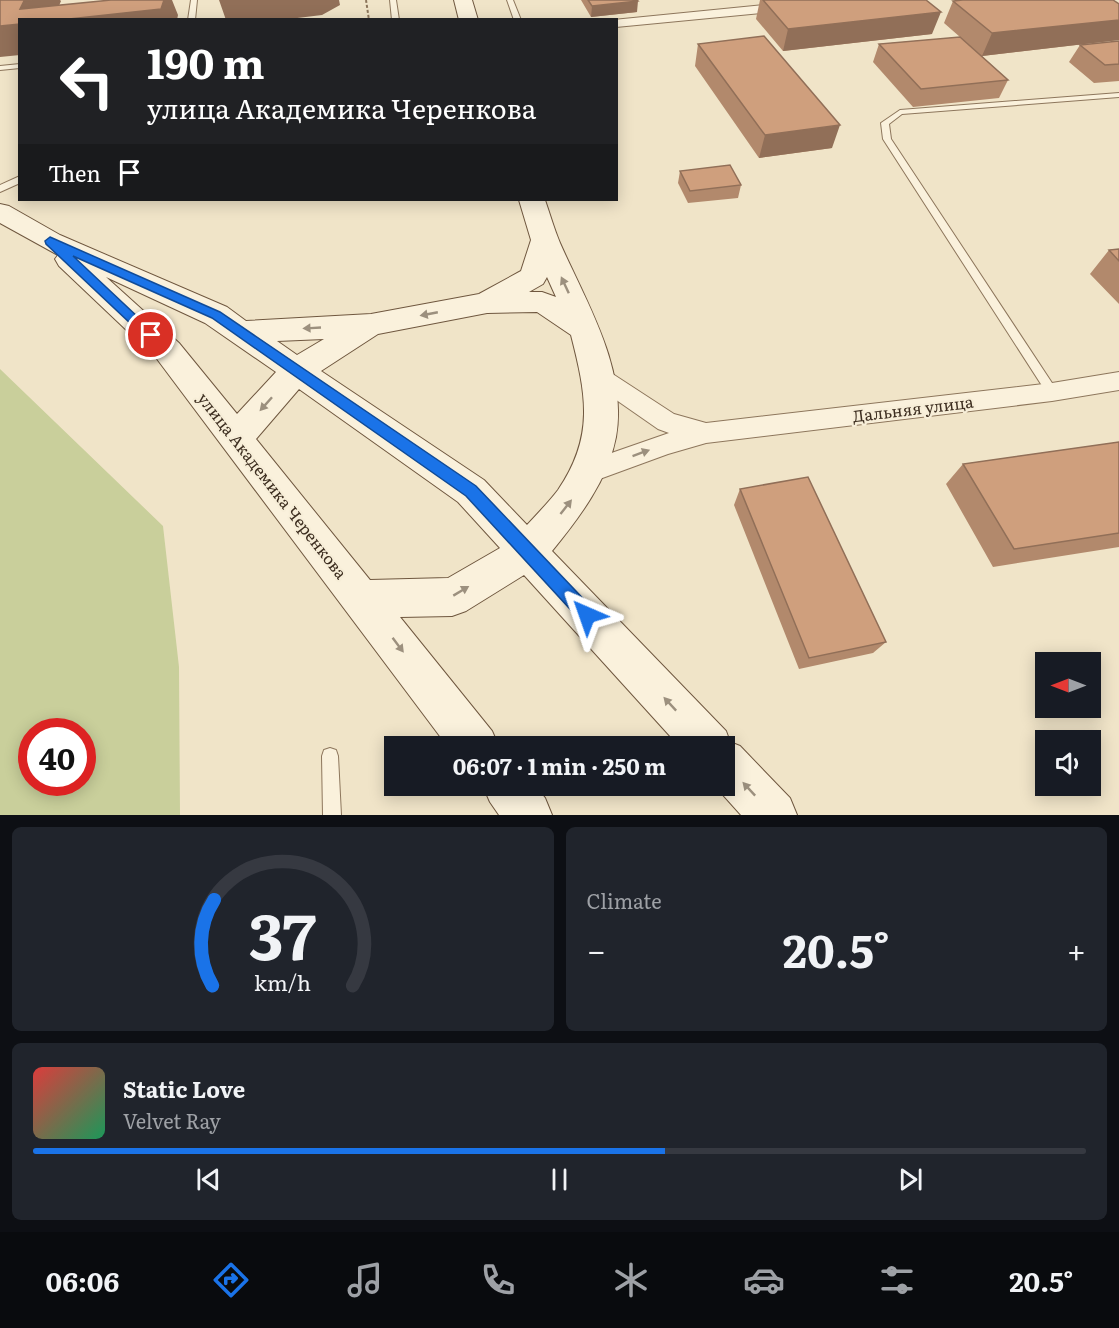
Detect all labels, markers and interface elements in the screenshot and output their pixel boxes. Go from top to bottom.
text: 190 m [147,30,265,92]
icon: left [48,42,126,120]
text: улица Академика Черенкова [147,87,536,127]
text: Then [48,156,101,189]
icon: arrive [113,156,146,189]
one-way arrow [560,275,570,293]
pin [125,309,176,360]
one-way arrow [420,310,439,319]
icon: arrive [134,318,167,351]
one-way arrow [303,324,322,333]
street label: улица Академика Черенкова [193,387,354,584]
street label: Дальняя улица [851,389,975,427]
one-way arrow [260,396,273,411]
one-way arrow [632,447,650,457]
one-way arrow [559,499,572,515]
position arrow [555,583,619,647]
one-way arrow [453,586,470,596]
one-way arrow [391,637,404,653]
north arrow [1035,652,1101,718]
map controls [1035,652,1101,796]
one-way arrow [664,698,678,712]
speed limit sign: 40 [18,718,96,796]
button: sound [1035,730,1101,796]
text: 06:07 · 1 min · 250 m [453,749,666,782]
one-way arrow [742,781,756,796]
text: Climate [587,885,662,915]
text: 37 [249,887,317,979]
text: 20.5° [783,915,890,982]
text: − [587,924,606,973]
text: + [1067,924,1086,973]
text: km/h [254,966,311,998]
text: Static Love [123,1072,245,1105]
text: Velvet Ray [123,1105,221,1135]
icon: previous [192,1163,225,1196]
icon: pause [543,1163,576,1196]
icon: next [894,1163,927,1196]
icon: directions [210,1259,252,1301]
icon: music [344,1259,386,1301]
icon: phone [477,1259,519,1301]
icon: climate [610,1259,652,1301]
icon: car [743,1259,785,1301]
icon: filters [876,1259,918,1301]
text: 06:06 [46,1260,119,1300]
text: 20.5° [1009,1260,1073,1300]

